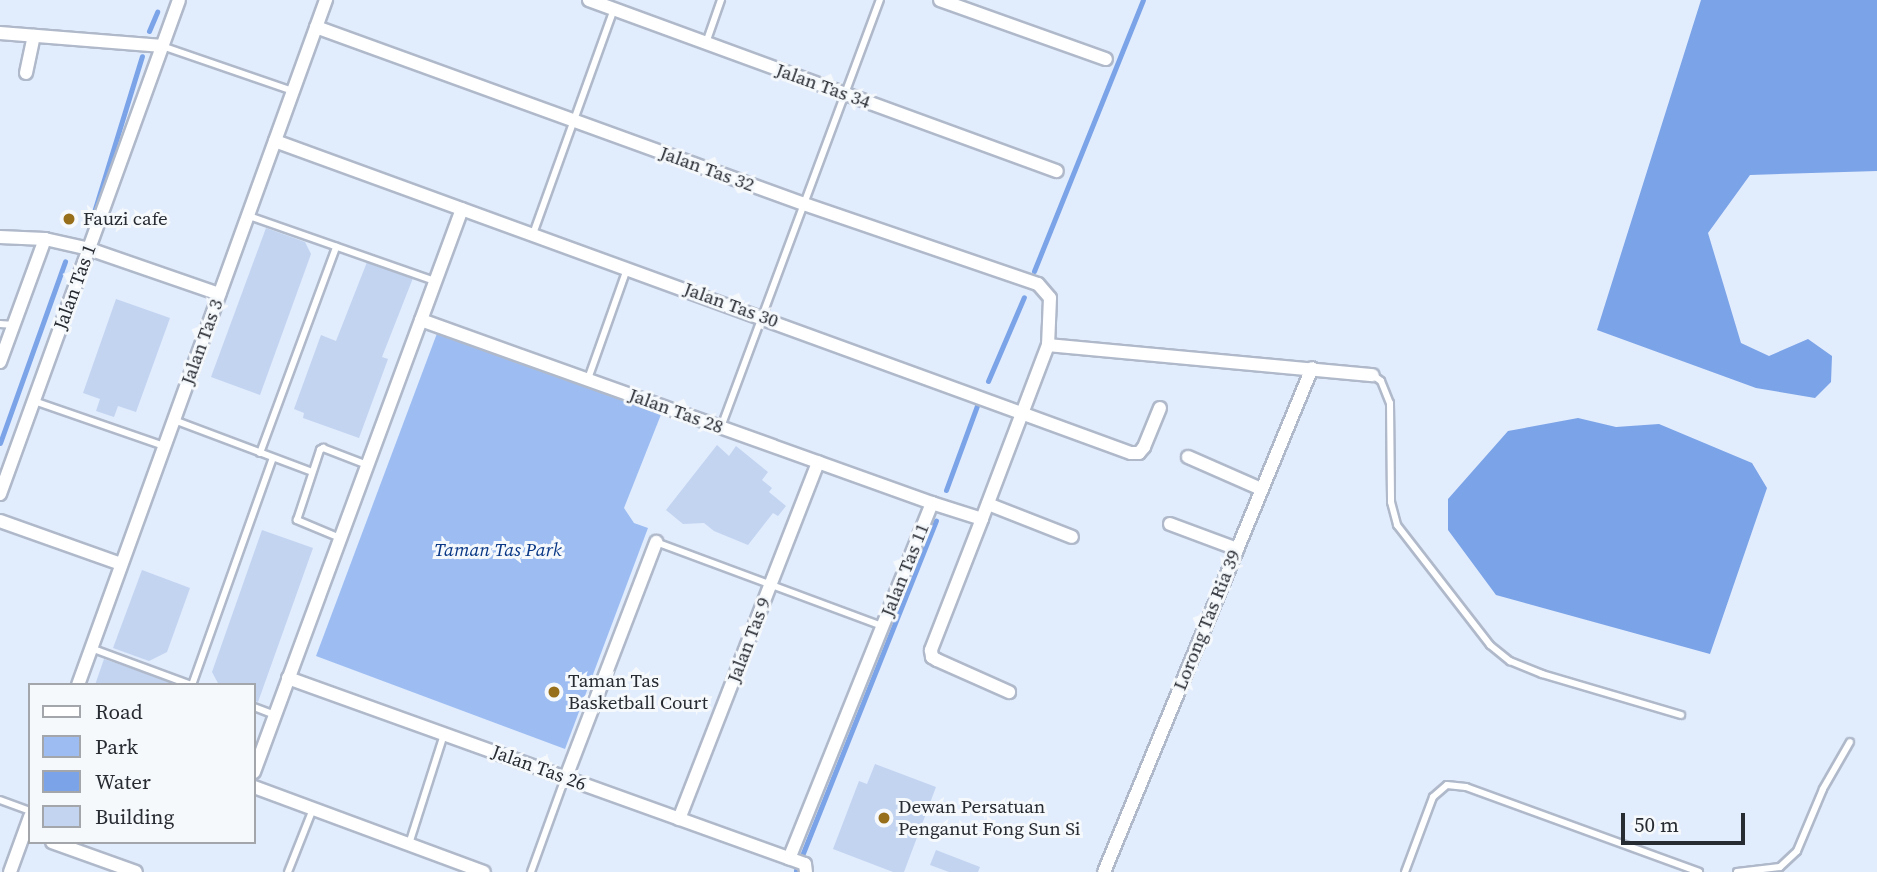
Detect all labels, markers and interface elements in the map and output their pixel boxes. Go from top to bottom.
street label: Jalan Tas 34 [772,58,874,114]
street label: Jalan Tas 32 [656,141,758,197]
place label: Fauzi cafe [83,208,168,230]
marker: Fauzi cafe [61,211,77,227]
street label: Jalan Tas 1 [49,241,101,333]
street label: Jalan Tas 30 [680,277,782,333]
street label: Jalan Tas 3 [176,296,228,388]
street label: Jalan Tas 28 [625,383,727,439]
street label: Jalan Tas 11 [876,520,934,620]
park label: Taman Tas Park [434,539,562,561]
street label: Lorong Tas Ria 39 [1168,546,1246,694]
street label: Jalan Tas 9 [722,594,776,686]
place label: Taman Tas Basketball Court [568,670,708,714]
legend [28,683,256,844]
marker: Taman Tas Basketball Court [546,684,562,700]
text: Road [95,697,143,726]
text: Park [95,732,138,761]
street label: Jalan Tas 26 [488,740,590,796]
text: Water [95,767,151,796]
place label: Dewan Persatuan Penganut Fong Sun Si [898,796,1081,840]
scale bar [1625,798,1749,842]
text: Building [95,802,174,831]
marker: Dewan Persatuan Penganut Fong Sun Si [876,810,892,826]
text: 50 m [1634,810,1679,839]

